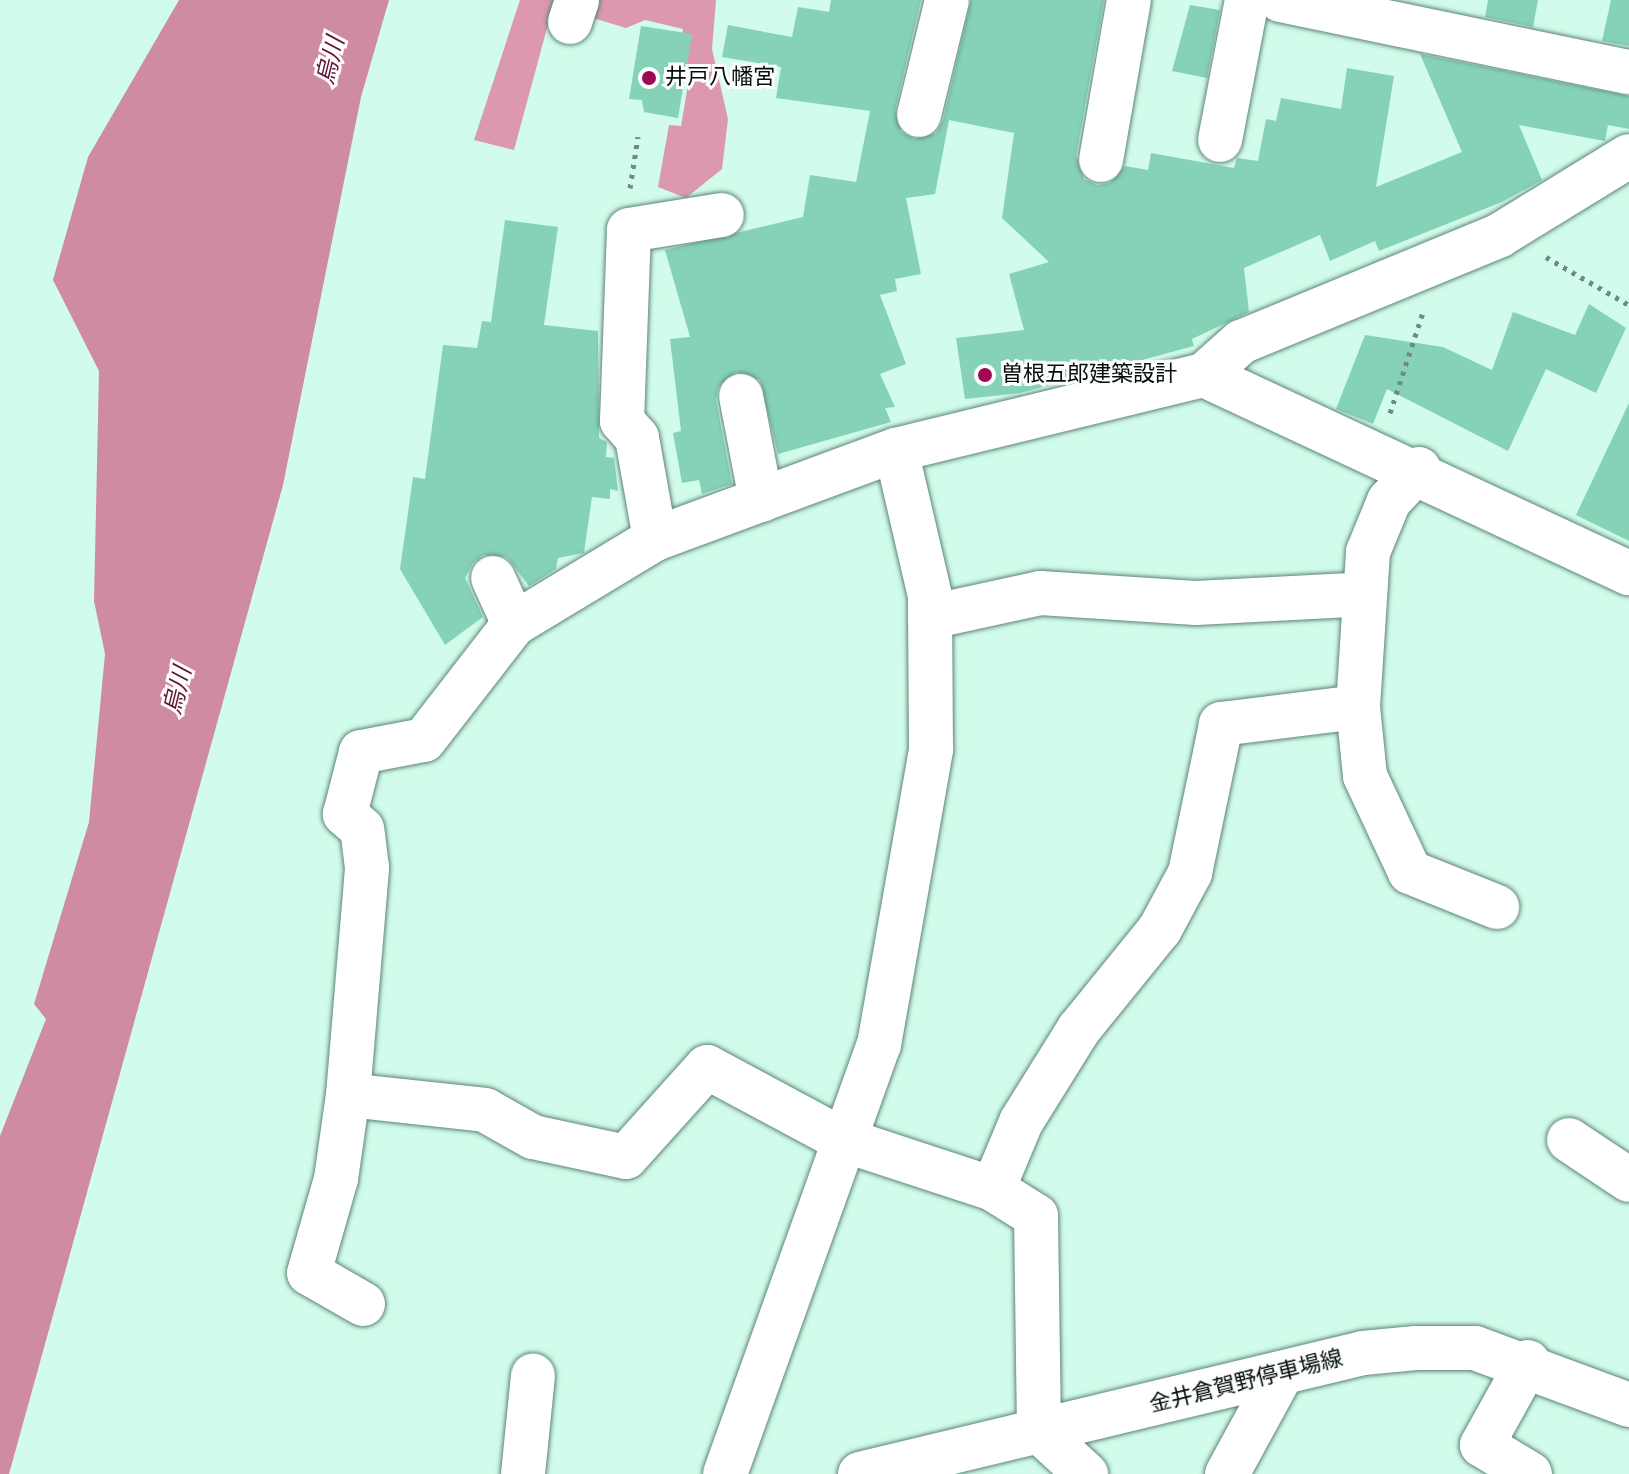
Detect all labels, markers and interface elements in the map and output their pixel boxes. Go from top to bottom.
water label: 烏川 [312,34,352,88]
place label: 井戸八幡宮 [665,65,775,91]
marker: 井戸八幡宮 [640,69,658,87]
place label: 曽根五郎建築設計 [1001,362,1177,388]
marker: 曽根五郎建築設計 [976,366,994,384]
water label: 烏川 [159,664,199,718]
street label: 金井倉賀野停車場線 [1147,1345,1345,1419]

